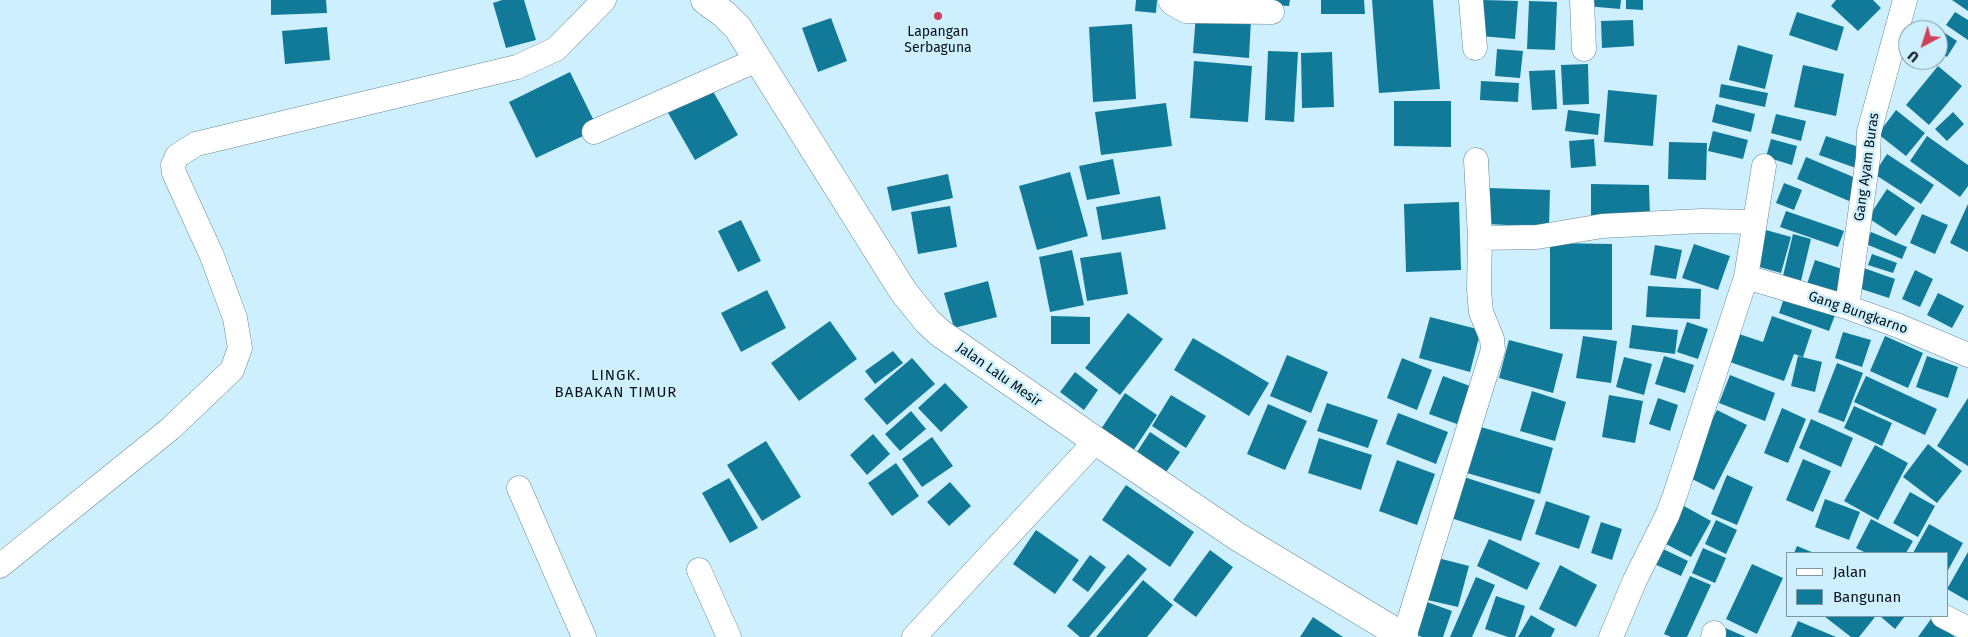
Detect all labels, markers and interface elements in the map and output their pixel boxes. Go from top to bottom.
marker: Lapangan Serbaguna [932,10,944,22]
north arrow [1898,20,1948,70]
place label: Lapangan Serbaguna [904,24,972,56]
text: U [1905,47,1923,66]
street label: Gang Ayam Buras [1851,112,1883,222]
street label: Gang Bungkarno [1806,288,1910,338]
street label: Jalan Lalu Mesir [953,339,1045,411]
district label: LINGK. BABAKAN TIMUR [553,367,679,402]
legend [1786,552,1948,617]
text: Jalan [1833,563,1867,581]
text: Bangunan [1833,588,1901,606]

